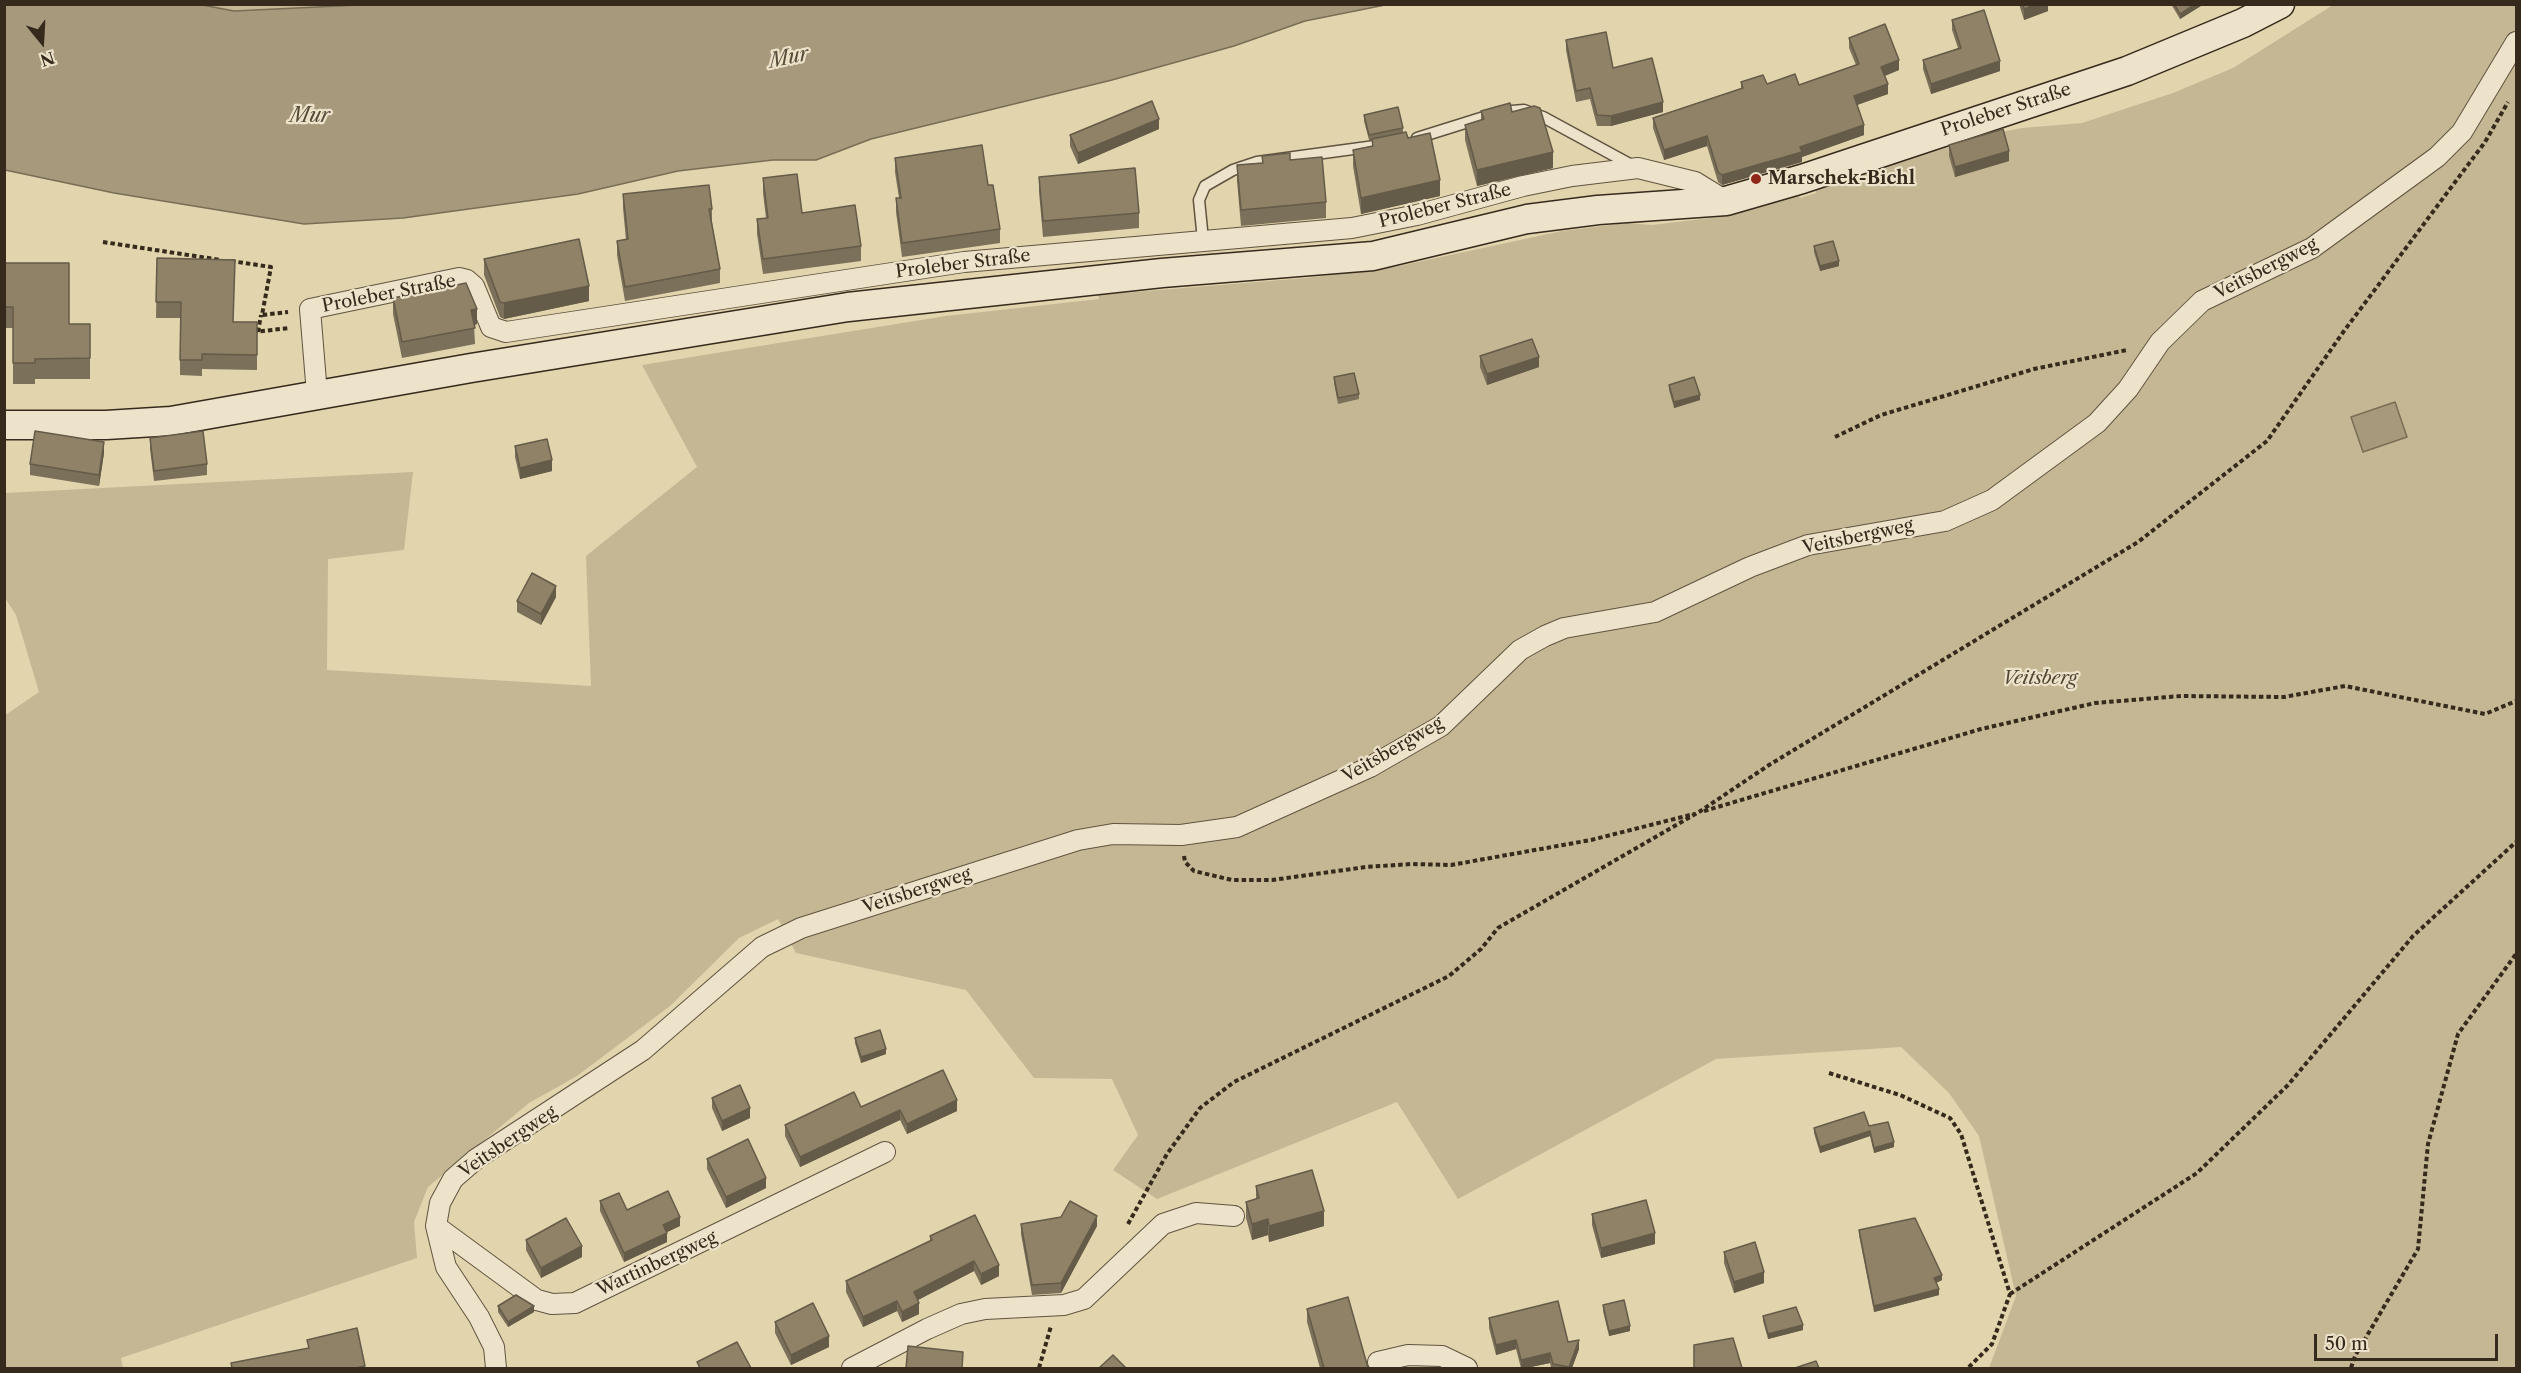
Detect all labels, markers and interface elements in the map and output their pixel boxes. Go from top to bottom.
north arrow [12,12,72,72]
water label: Mur [767,42,811,74]
text: N [38,47,57,71]
street label: Proleber Straße [1938,79,2074,141]
water label: Mur [290,104,330,128]
place label: Marschek-Bichl [1768,168,1915,190]
marker: Marschek-Bichl [1749,172,1763,186]
street label: Proleber Straße [1377,179,1513,233]
street label: Veitsbergweg [2211,234,2321,304]
street label: Proleber Straße [894,245,1032,283]
street label: Proleber Straße [320,270,458,318]
street label: Veitsbergweg [1800,515,1916,559]
park label: Veitsberg [2003,668,2077,690]
street label: Veitsbergweg [1339,712,1447,788]
street label: Veitsbergweg [860,863,974,919]
street label: Veitsbergweg [455,1101,561,1183]
street label: Wartinbergweg [593,1227,721,1301]
scale bar [2317,1322,2502,1360]
text: 50 m [2325,1333,2368,1355]

